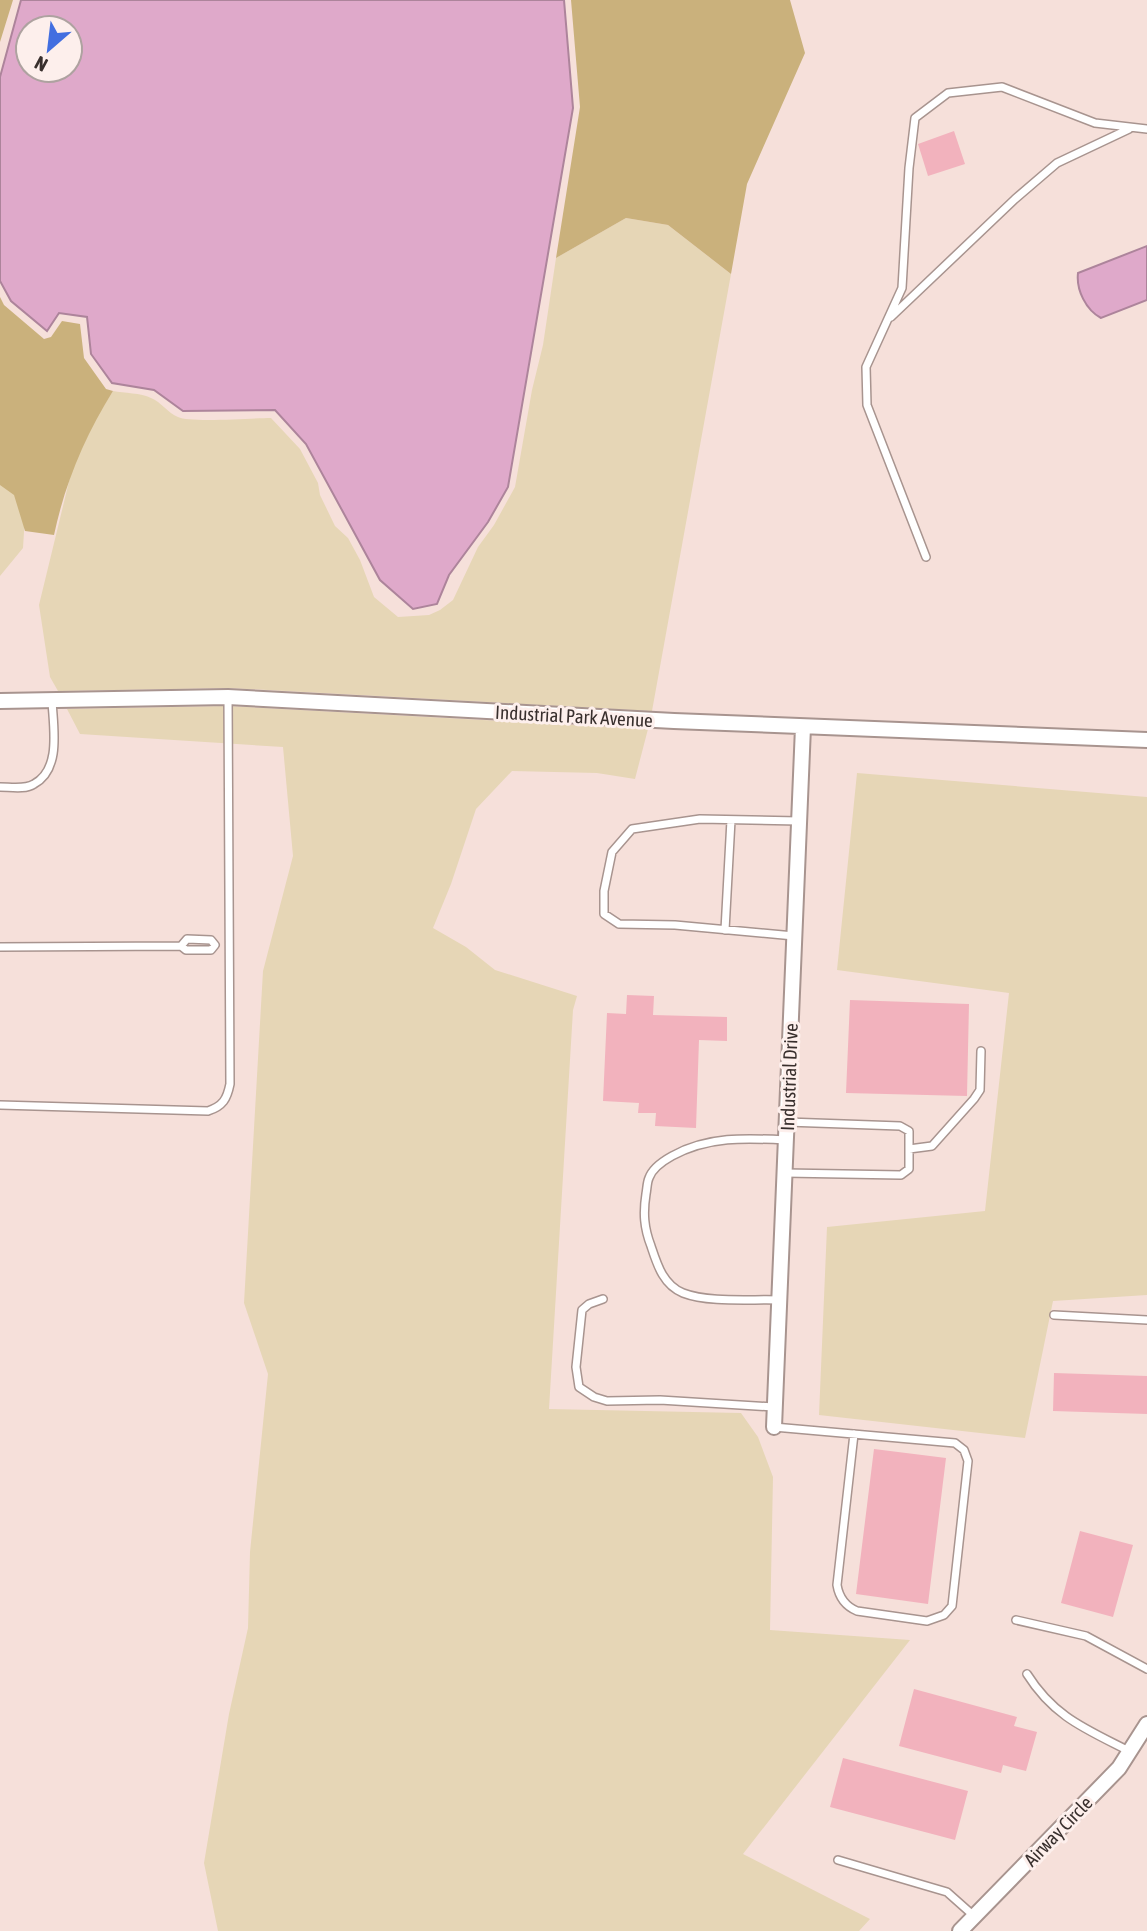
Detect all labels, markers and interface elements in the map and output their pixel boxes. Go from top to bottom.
north arrow [14,14,84,84]
text: N [31,52,51,76]
street label: Industrial Park Avenue [495,701,653,731]
street label: Industrial Drive [776,1023,802,1131]
street label: Airway Circle [1019,1791,1097,1871]

